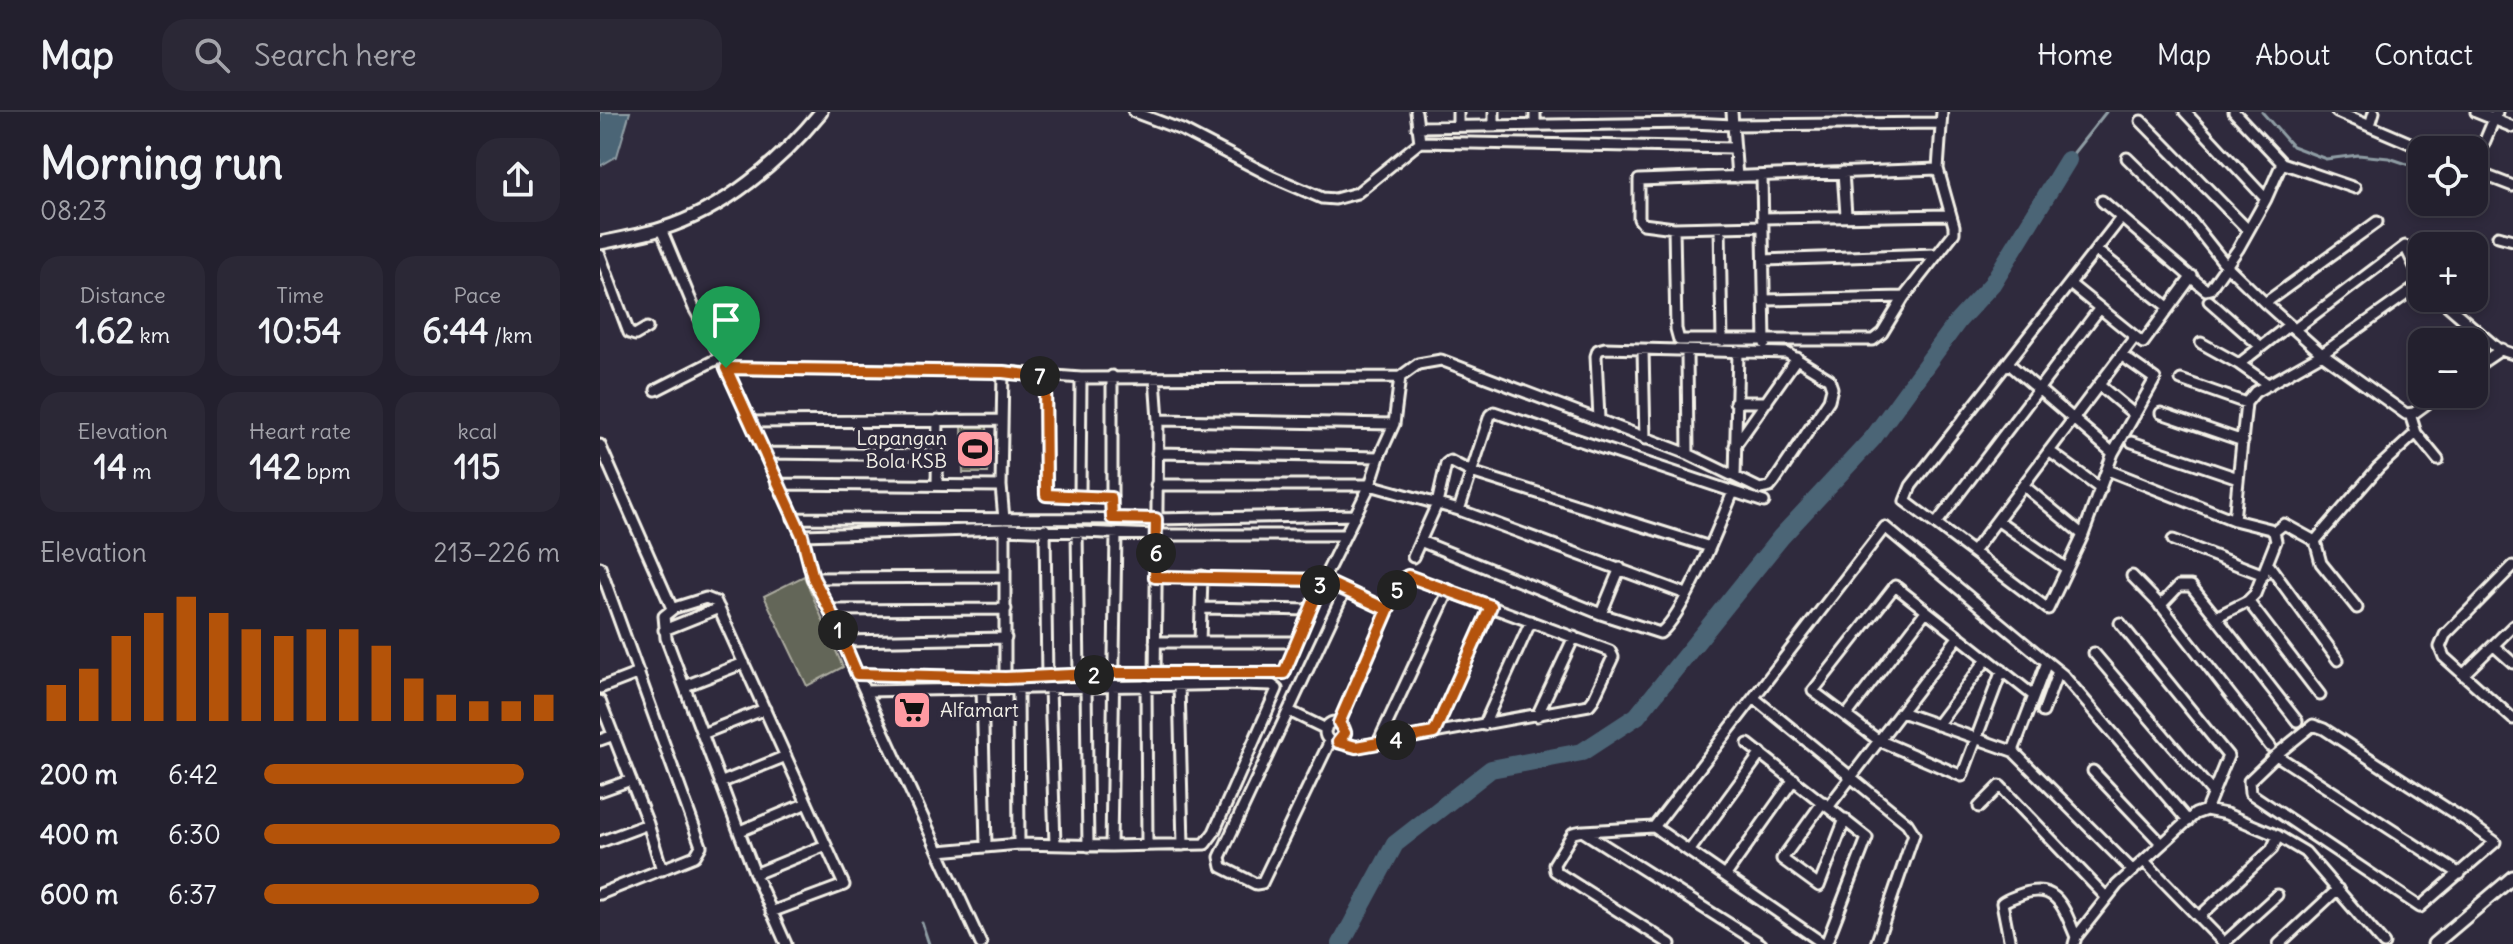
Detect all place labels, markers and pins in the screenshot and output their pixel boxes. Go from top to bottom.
pin [692,286,760,368]
pin: 7 [1020,356,1060,396]
place label: Lapangan Bola KSB [856,425,947,473]
sports icon: Lapangan Bola KSB [954,428,996,470]
pin: 6 [1136,533,1176,573]
pin: 3 [1300,565,1340,605]
pin: 5 [1377,570,1417,610]
pin: 1 [818,610,858,650]
pin: 2 [1074,655,1114,695]
supermarket icon: Alfamart [891,689,933,731]
place label: Alfamart [940,697,1019,722]
pin: 4 [1376,720,1416,760]

